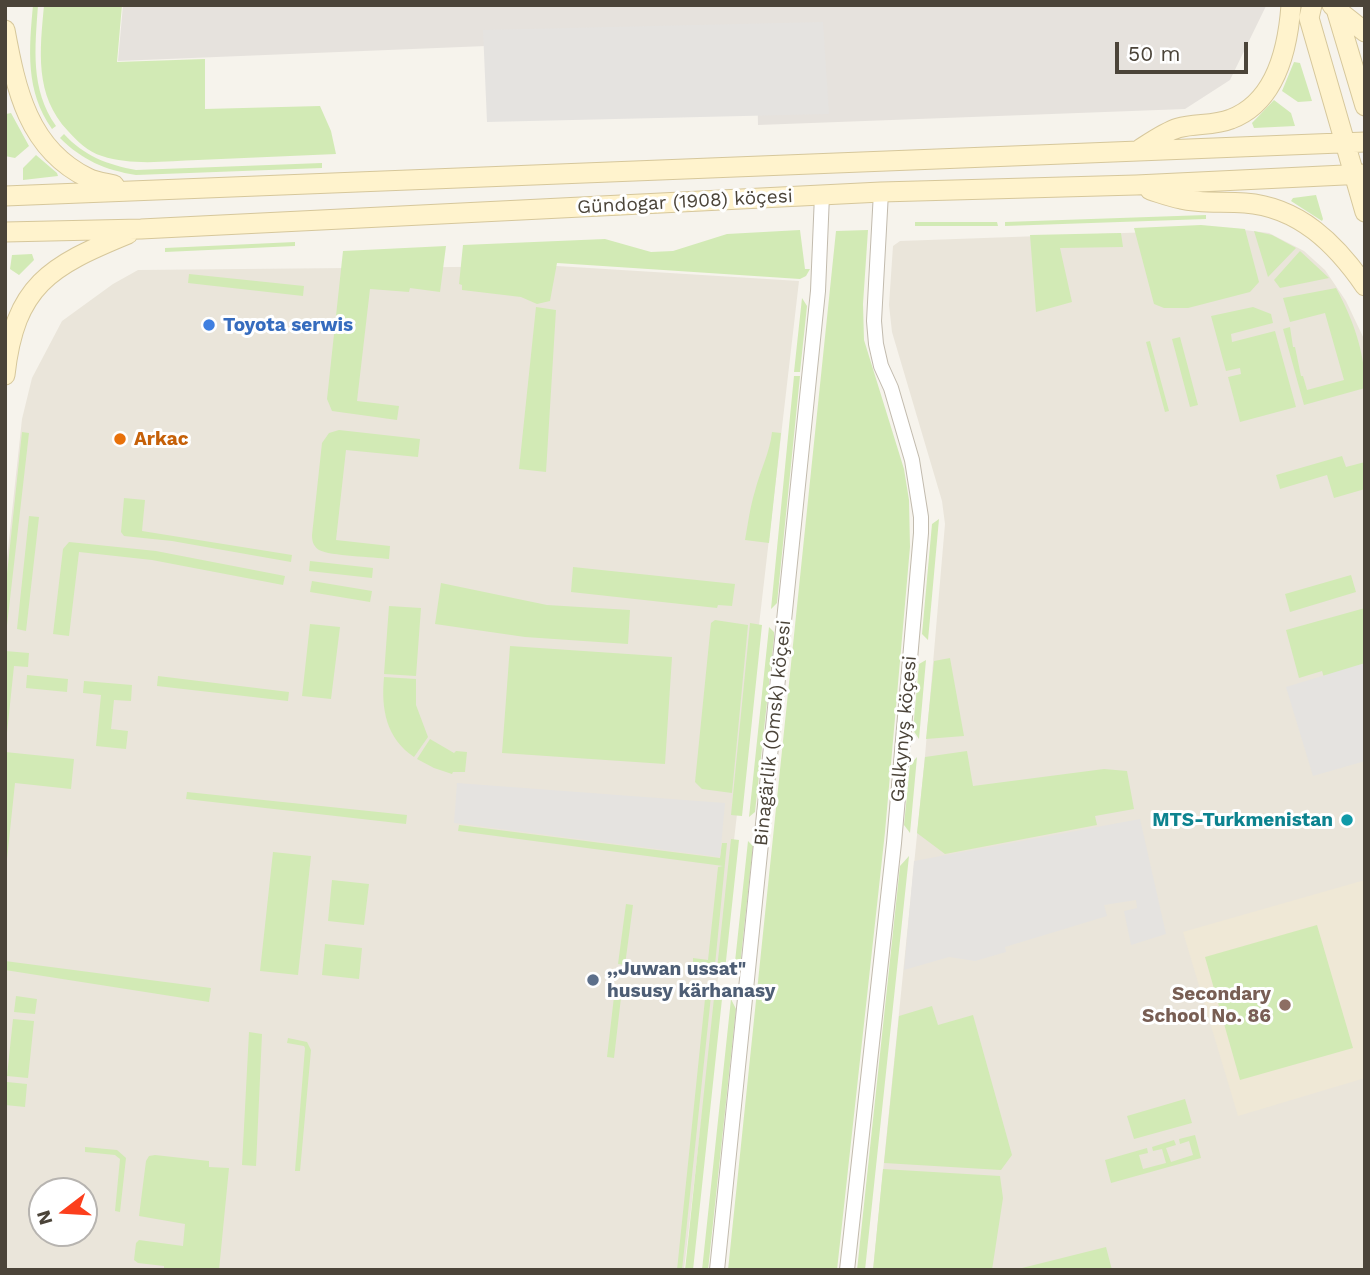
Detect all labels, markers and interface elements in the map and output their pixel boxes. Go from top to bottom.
scale bar [1118,28,1251,72]
text: 50 m [1128,41,1180,66]
street label: Gündogar (1908) köçesi [577,185,793,219]
place label: Toyota serwis [223,314,353,336]
marker: Toyota serwis [201,317,217,333]
place label: Arkac [134,428,188,450]
marker: Arkac [112,431,128,447]
street label: Binagärlik (Omsk) köçesi [750,619,796,847]
street label: Galkynyş köçesi [886,655,922,803]
place label: MTS-Turkmenistan [1152,809,1333,831]
marker: MTS-Turkmenistan [1339,812,1355,828]
place label: ,,Juwan ussat" hususy kärhanasy [607,958,776,1002]
marker: ,,Juwan ussat" hususy kärhanasy [585,972,601,988]
place label: Secondary School No. 86 [1142,983,1271,1027]
marker: Secondary School No. 86 [1277,997,1293,1013]
north arrow [28,1177,98,1247]
text: N [31,1208,57,1228]

